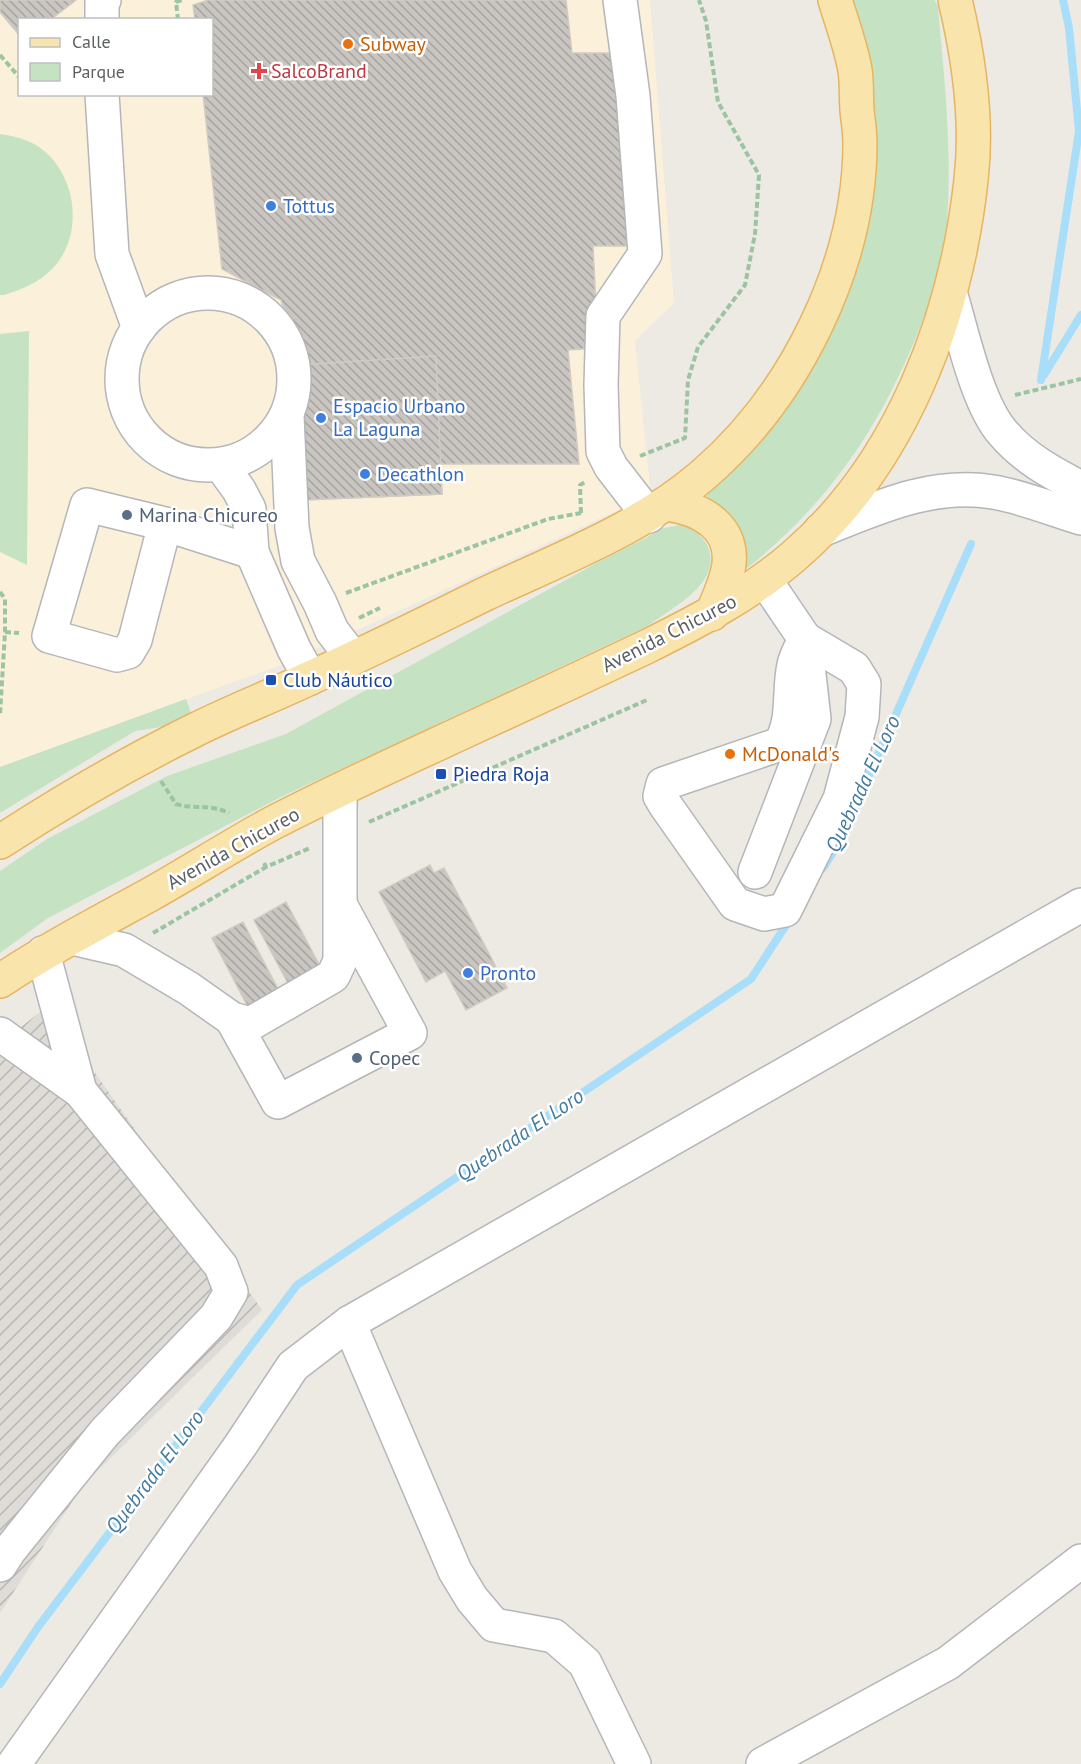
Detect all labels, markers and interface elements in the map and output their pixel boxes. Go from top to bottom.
legend [18,18,213,96]
text: Calle [72,30,111,53]
place label: Subway [360,31,427,57]
marker: Subway [341,37,355,51]
place label: SalcoBrand [271,58,367,84]
text: Parque [72,60,125,83]
marker: SalcoBrand [252,64,266,78]
place label: Tottus [283,193,335,219]
marker: Tottus [264,199,278,213]
place label: Espacio Urbano La Laguna [333,393,466,442]
marker: Espacio Urbano La Laguna [314,411,328,425]
place label: Decathlon [377,461,464,487]
marker: Decathlon [358,467,372,481]
place label: Marina Chicureo [139,502,278,528]
marker: Marina Chicureo [120,508,134,522]
street label: Avenida Chicureo [597,588,741,678]
place label: Club Náutico [283,667,393,693]
marker: Club Náutico [264,673,278,687]
water label: Quebrada El Loro [819,711,906,857]
place label: McDonald's [742,741,840,767]
marker: McDonald's [723,747,737,761]
place label: Piedra Roja [453,761,549,787]
marker: Piedra Roja [434,767,448,781]
street label: Avenida Chicureo [162,801,304,895]
place label: Pronto [480,960,536,986]
marker: Pronto [461,966,475,980]
place label: Copec [369,1045,420,1071]
marker: Copec [350,1051,364,1065]
water label: Quebrada El Loro [451,1082,589,1187]
water label: Quebrada El Loro [99,1404,210,1539]

